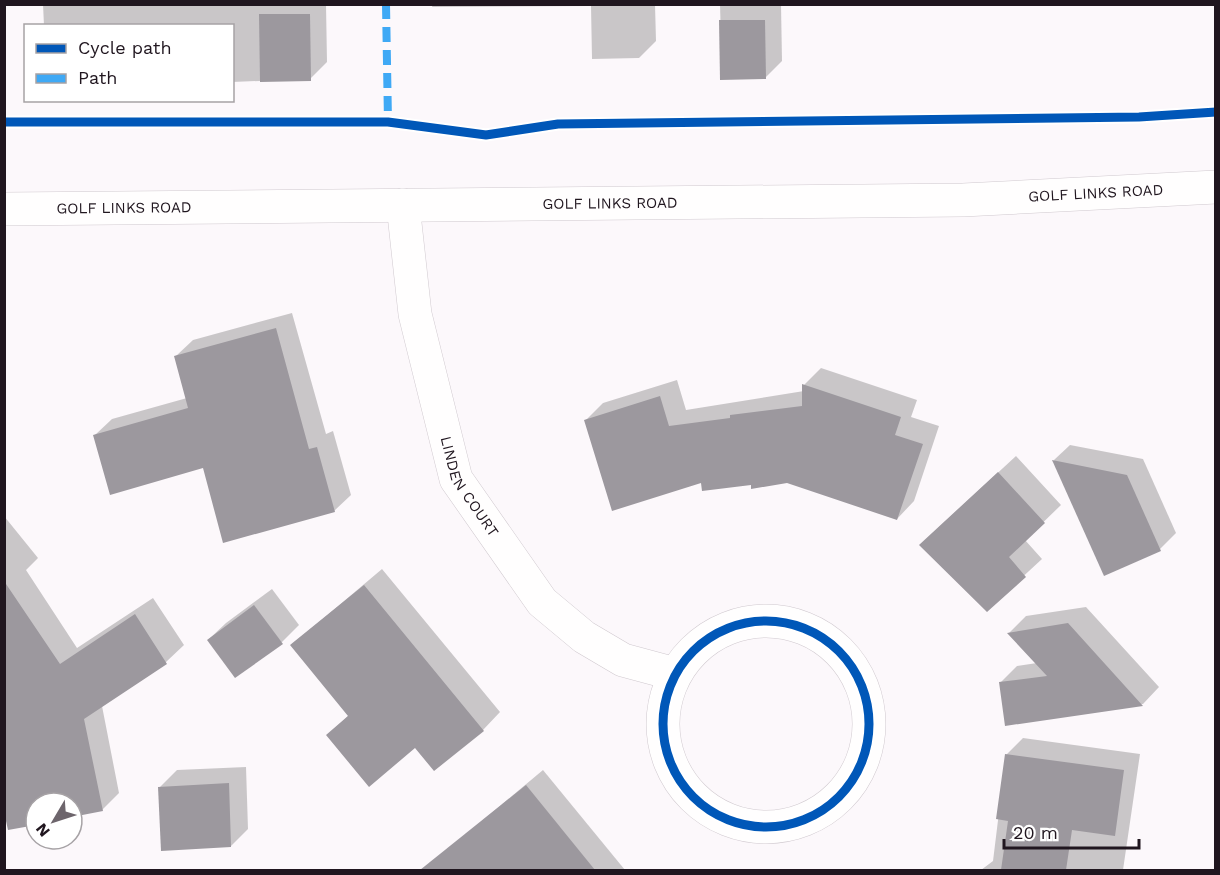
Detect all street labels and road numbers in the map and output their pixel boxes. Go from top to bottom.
street label: GOLF LINKS ROAD [1028,181,1164,206]
street label: GOLF LINKS ROAD [542,194,678,213]
street label: GOLF LINKS ROAD [56,198,192,218]
street label: LINDEN COURT [437,434,502,540]

